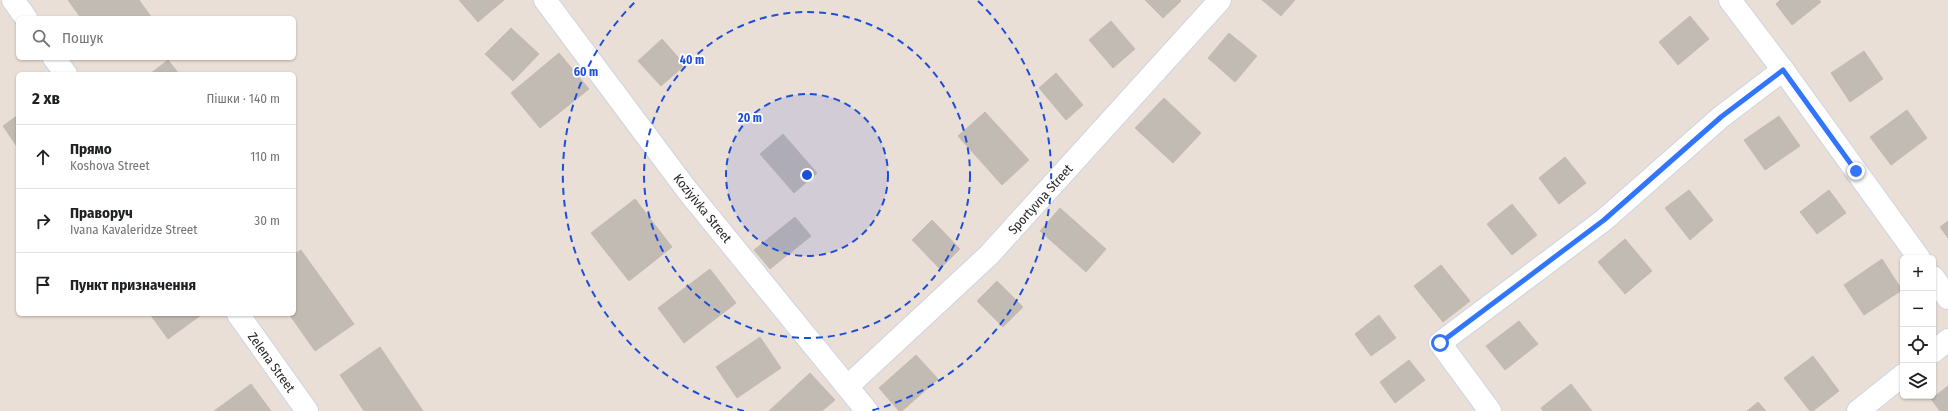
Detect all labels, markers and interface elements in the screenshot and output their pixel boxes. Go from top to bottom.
search box [16,16,296,60]
icon: search [30,27,52,49]
text: Пошук [62,29,103,47]
text: 40 m [680,53,704,67]
text: 60 m [574,65,598,79]
text: 2 хв [32,88,60,109]
text: Пішки · 140 m [206,91,280,106]
text: 20 m [737,111,762,125]
text: Прямо [70,140,112,158]
icon: ahead [32,146,54,168]
text: 110 m [250,149,280,164]
text: Koshova Street [70,158,150,173]
street label: Sportyvna Street [1005,161,1076,237]
route end [1847,162,1865,180]
centre of rings [800,168,814,182]
street label: Koziyivka Street [670,171,735,246]
text: Праворуч [70,204,133,222]
icon: right [32,210,54,232]
text: 30 m [254,213,280,228]
text: Ivana Kavaleridze Street [70,222,198,237]
map controls [1900,255,1936,399]
button: + [1900,255,1936,291]
icon: arrive [32,274,54,296]
text: Пункт призначення [70,276,196,294]
button: − [1900,291,1936,327]
button: locate [1900,327,1936,363]
street label: Zelena Street [245,329,299,396]
route start [1431,334,1449,352]
button: layers [1900,363,1936,399]

